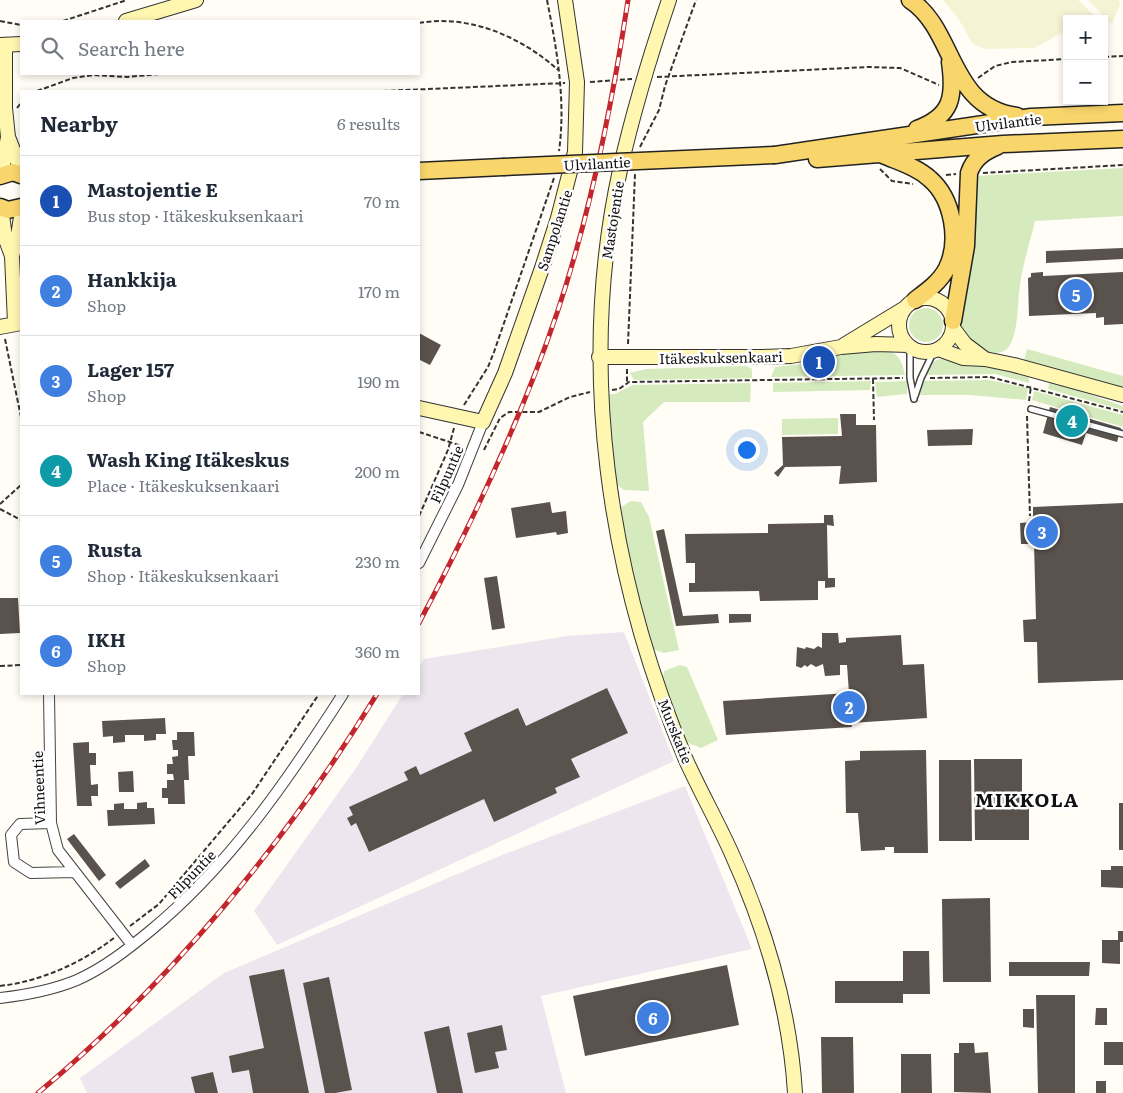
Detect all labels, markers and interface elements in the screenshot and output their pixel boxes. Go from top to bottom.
map controls [1063,15,1108,105]
button: + [1063,15,1108,60]
search box [20,20,420,75]
icon: search [38,34,66,62]
text: Search here [78,34,185,62]
button: − [1063,60,1108,105]
text: Nearby [40,107,118,138]
street label: Ulvilantie [974,108,1042,136]
text: 6 results [337,111,400,135]
street label: Ulvilantie [563,151,631,175]
text: Mastojentie E [87,175,218,203]
street label: Mastojentie [596,179,628,261]
street label: Sampolantie [531,187,577,273]
text: 1 [53,189,59,213]
text: 70 m [364,189,400,213]
text: Bus stop · Itäkeskuksenkaari [87,203,304,227]
text: Hankkija [87,265,177,293]
pin: 5 [1060,276,1092,314]
text: 2 [52,279,60,303]
text: 170 m [358,279,400,303]
text: Shop [87,293,126,317]
pin: 1 [803,343,835,381]
street label: Itäkeskuksenkaari [659,346,783,368]
text: Lager 157 [87,355,174,383]
text: 3 [52,369,60,393]
text: 190 m [357,369,400,393]
text: Shop [87,383,126,407]
pin: 4 [1056,402,1088,440]
your location [734,437,760,463]
street label: Filpuntie [424,442,468,506]
text: Wash King Itäkeskus [87,445,289,473]
text: 4 [51,459,61,483]
text: 200 m [355,459,400,483]
text: Place · Itäkeskuksenkaari [87,473,280,497]
pin: 3 [1026,513,1058,551]
text: Rusta [87,535,142,563]
text: 5 [52,549,60,573]
text: 230 m [355,549,400,573]
text: Shop · Itäkeskuksenkaari [87,563,279,587]
text: IKH [87,625,126,653]
text: 6 [51,639,61,663]
text: 360 m [355,639,400,663]
text: Shop [87,653,126,677]
pin: 2 [833,688,865,726]
street label: Murskatie [654,696,698,766]
street label: Vihneentie [27,751,49,825]
district label: MIKKOLA [975,785,1079,813]
street label: Filpuntie [162,845,220,903]
pin: 6 [637,999,669,1037]

